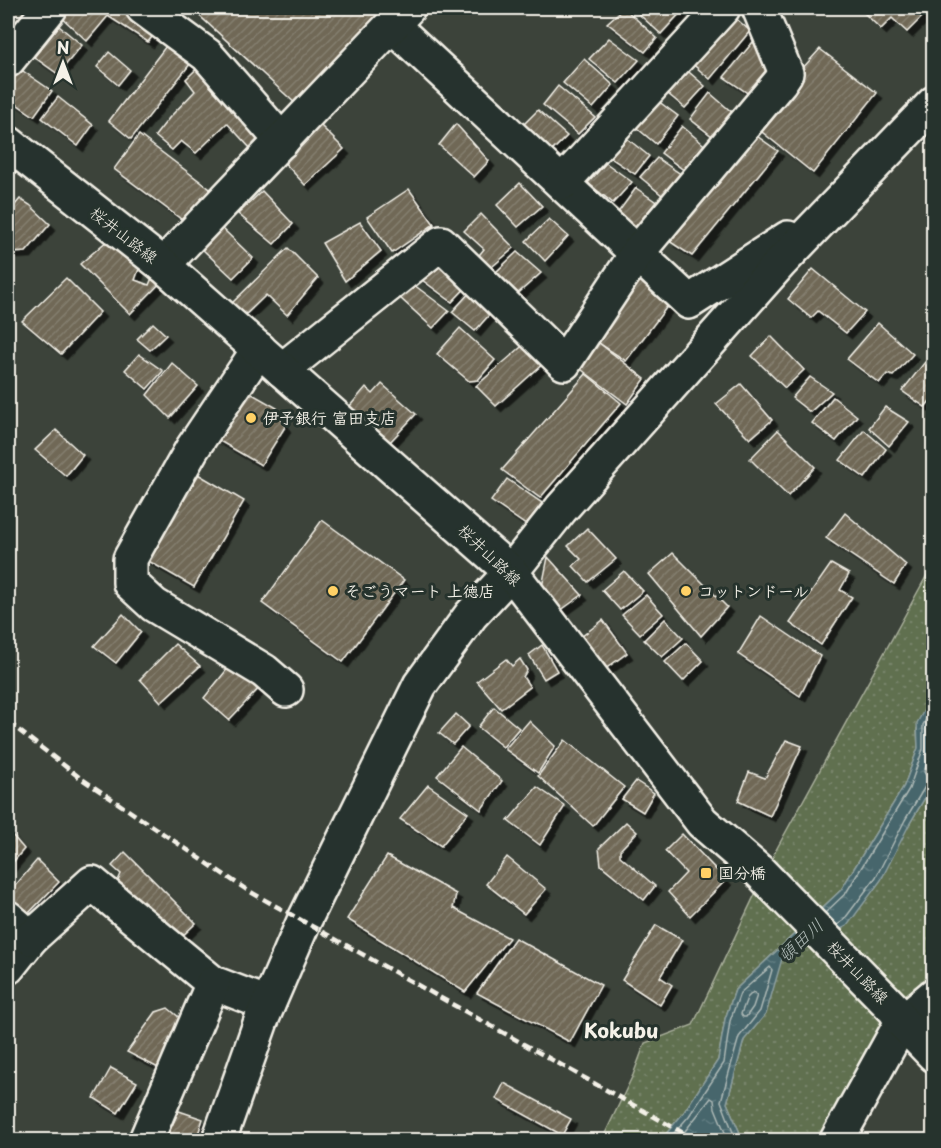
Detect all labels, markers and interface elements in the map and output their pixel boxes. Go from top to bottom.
north arrow [33,33,93,93]
text: N [57,35,69,59]
street label: 桜井山路線 [86,200,164,268]
place label: 伊予銀行 富田支店 [263,405,396,429]
marker: 伊予銀行 富田支店 [244,411,258,425]
street label: 桜井山路線 [454,518,528,591]
place label: そごうマート 上徳店 [345,578,495,602]
place label: コットンドール [698,578,809,602]
marker: そごうマート 上徳店 [326,584,340,598]
marker: コットンドール [679,584,693,598]
place label: 国分橋 [718,860,766,884]
marker: 国分橋 [699,866,713,880]
water label: 頓田川 [771,912,829,968]
street label: 桜井山路線 [822,934,895,1008]
district label: Kokubu [583,1015,659,1045]

